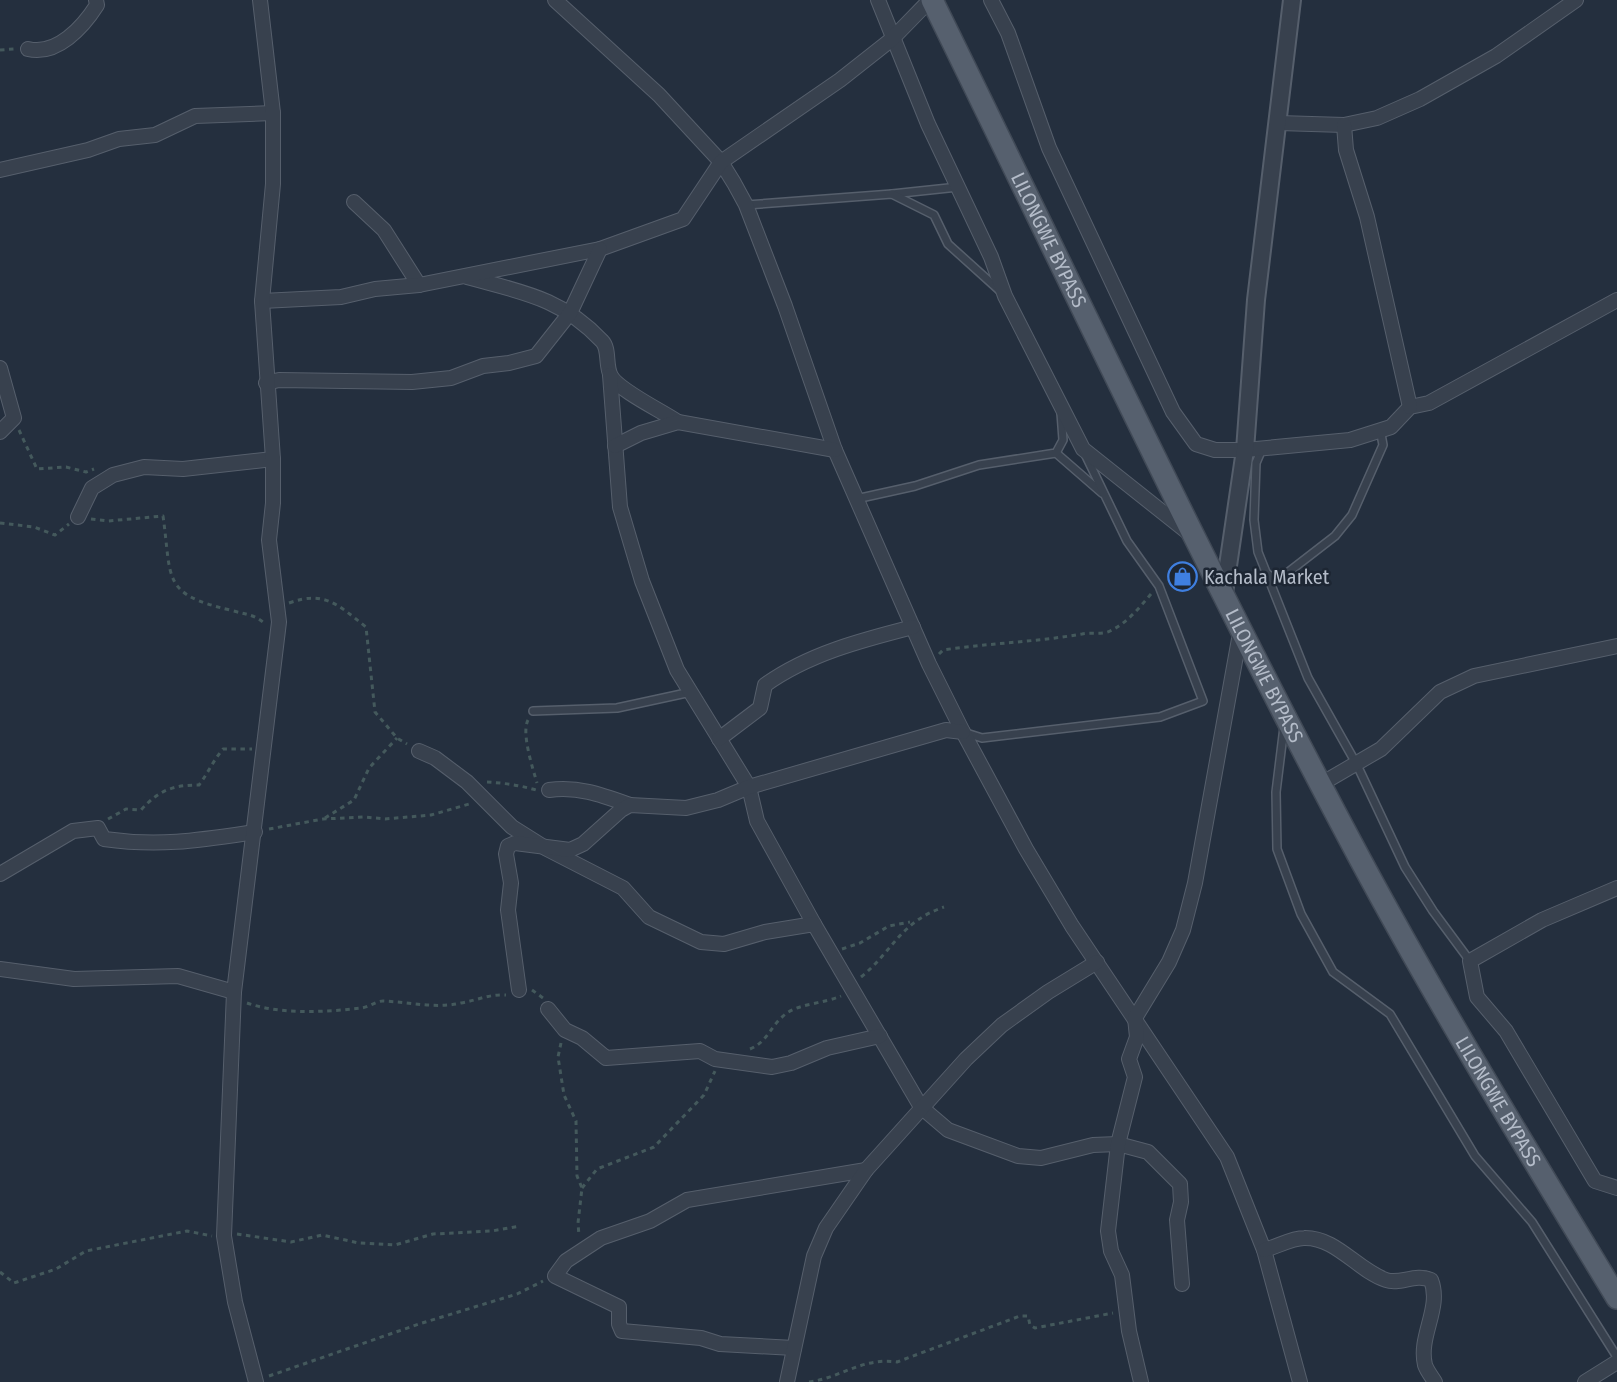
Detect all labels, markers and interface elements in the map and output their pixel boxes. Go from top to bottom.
street label: LILONGWE BYPASS [1006,169,1092,312]
shop icon: Kachala Market [1167,561,1199,593]
place label: Kachala Market [1204,565,1330,589]
street label: LILONGWE BYPASS [1220,605,1309,747]
street label: LILONGWE BYPASS [1451,1032,1546,1171]

